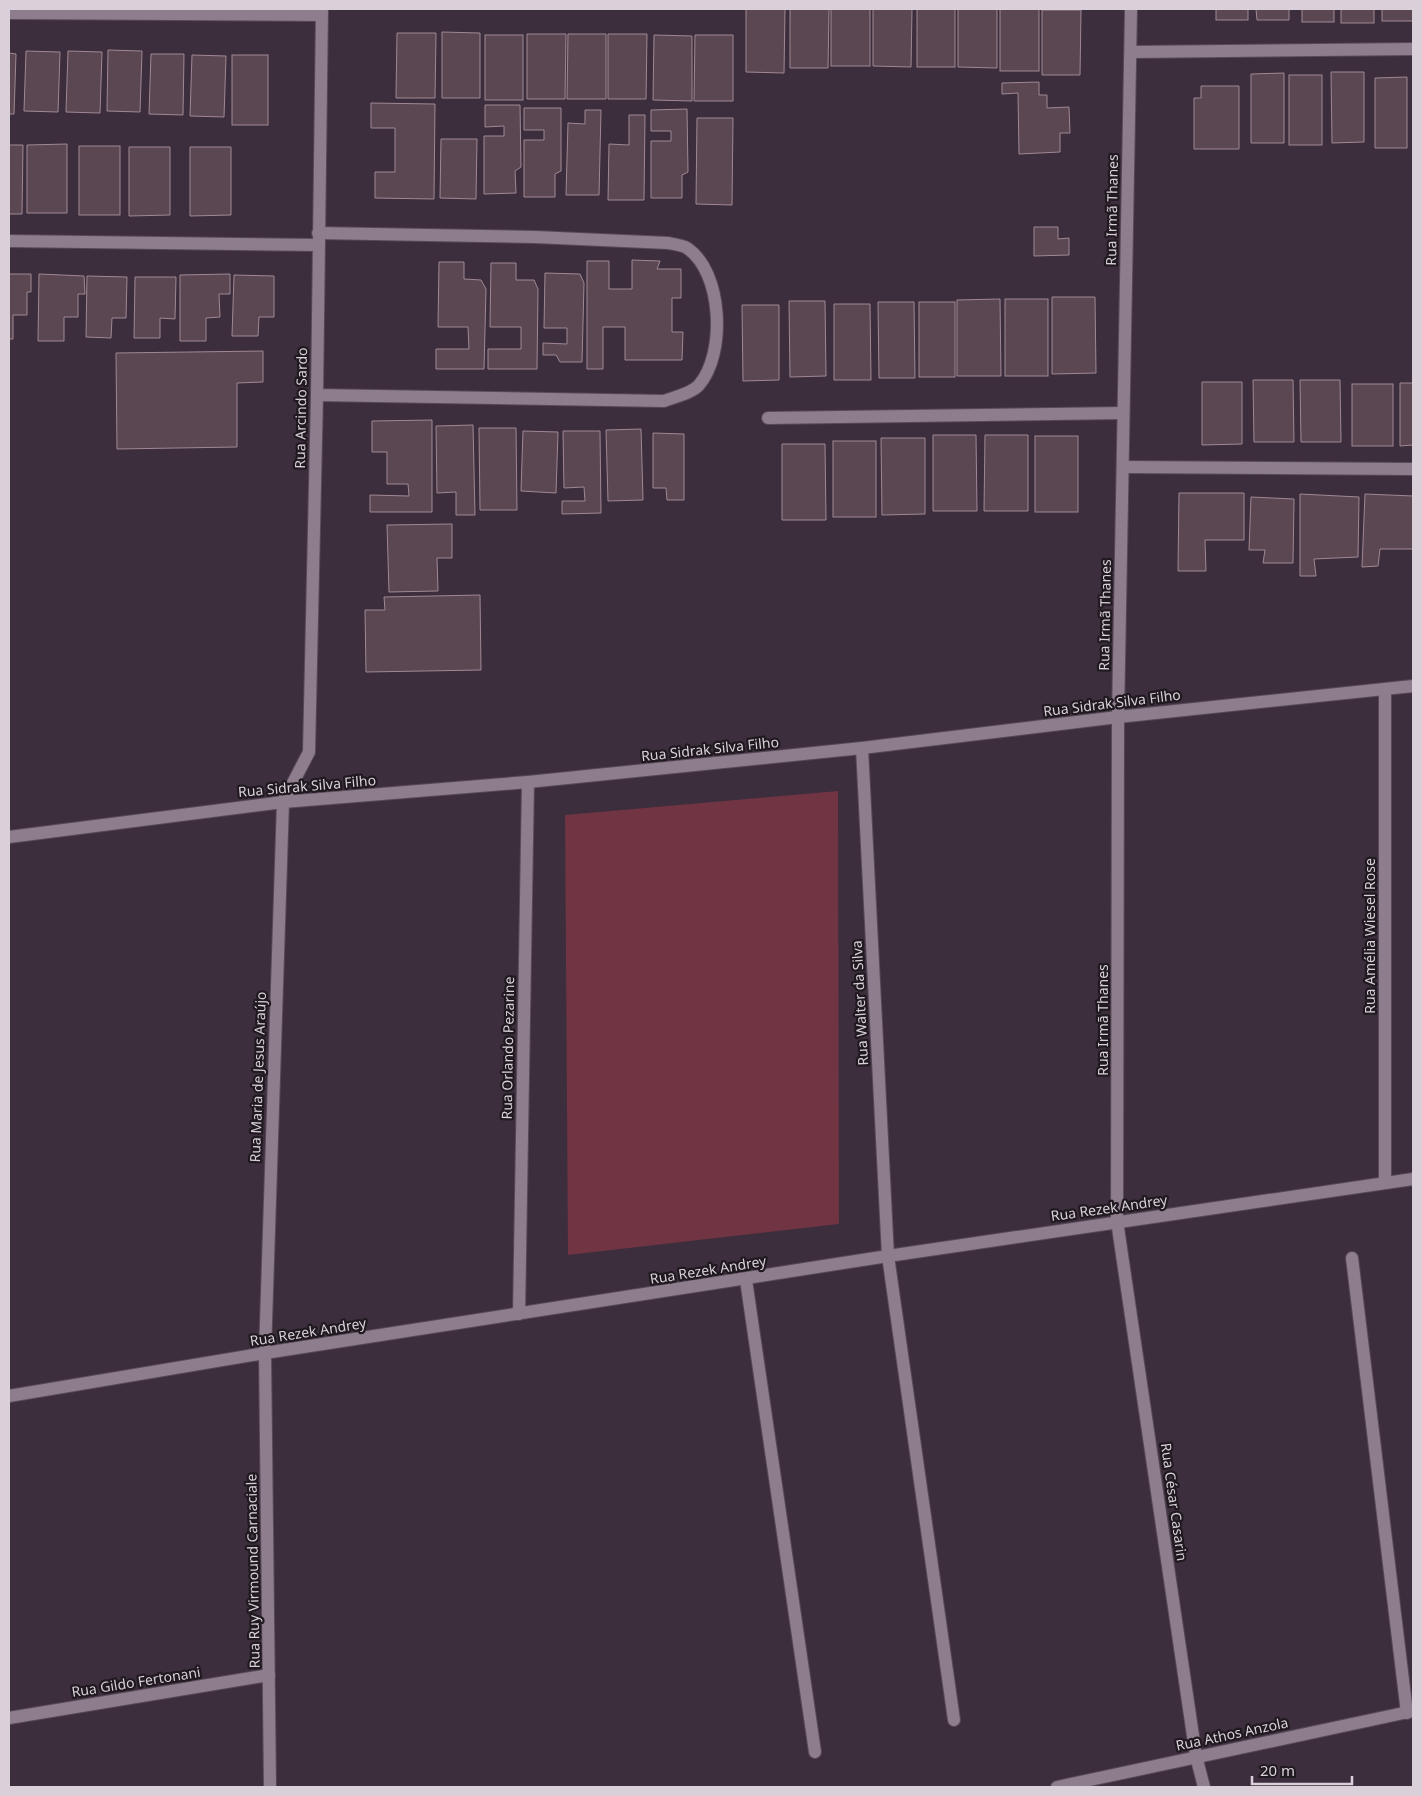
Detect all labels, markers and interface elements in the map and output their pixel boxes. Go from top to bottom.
street label: Rua Irmã Thanes [1101,154,1122,266]
street label: Rua Arcindo Sardo [290,347,311,469]
street label: Rua Irmã Thanes [1094,559,1115,671]
street label: Rua Sidrak Silva Filho [1042,685,1182,720]
street label: Rua Sidrak Silva Filho [640,732,780,765]
street label: Rua Sidrak Silva Filho [237,770,377,801]
street label: Rua Amélia Wiesel Rose [1360,858,1379,1014]
street label: Rua Walter da Silva [847,940,872,1066]
street label: Rua Irmã Thanes [1093,964,1112,1076]
street label: Rua Orlando Pezarine [497,976,518,1120]
street label: Rua Maria de Jesus Araújo [245,991,270,1163]
street label: Rua Rezek Andrey [1049,1190,1169,1225]
street label: Rua Rezek Andrey [648,1251,768,1288]
street label: Rua Rezek Andrey [248,1313,368,1350]
street label: Rua César Casarin [1157,1442,1192,1562]
street label: Rua Ruy Virmound Carnaciale [241,1473,264,1668]
street label: Rua Gildo Fertonani [70,1662,202,1701]
street label: Rua Athos Anzola [1174,1712,1290,1755]
scale bar [1252,1754,1352,1786]
text: 20 m [1260,1760,1295,1780]

